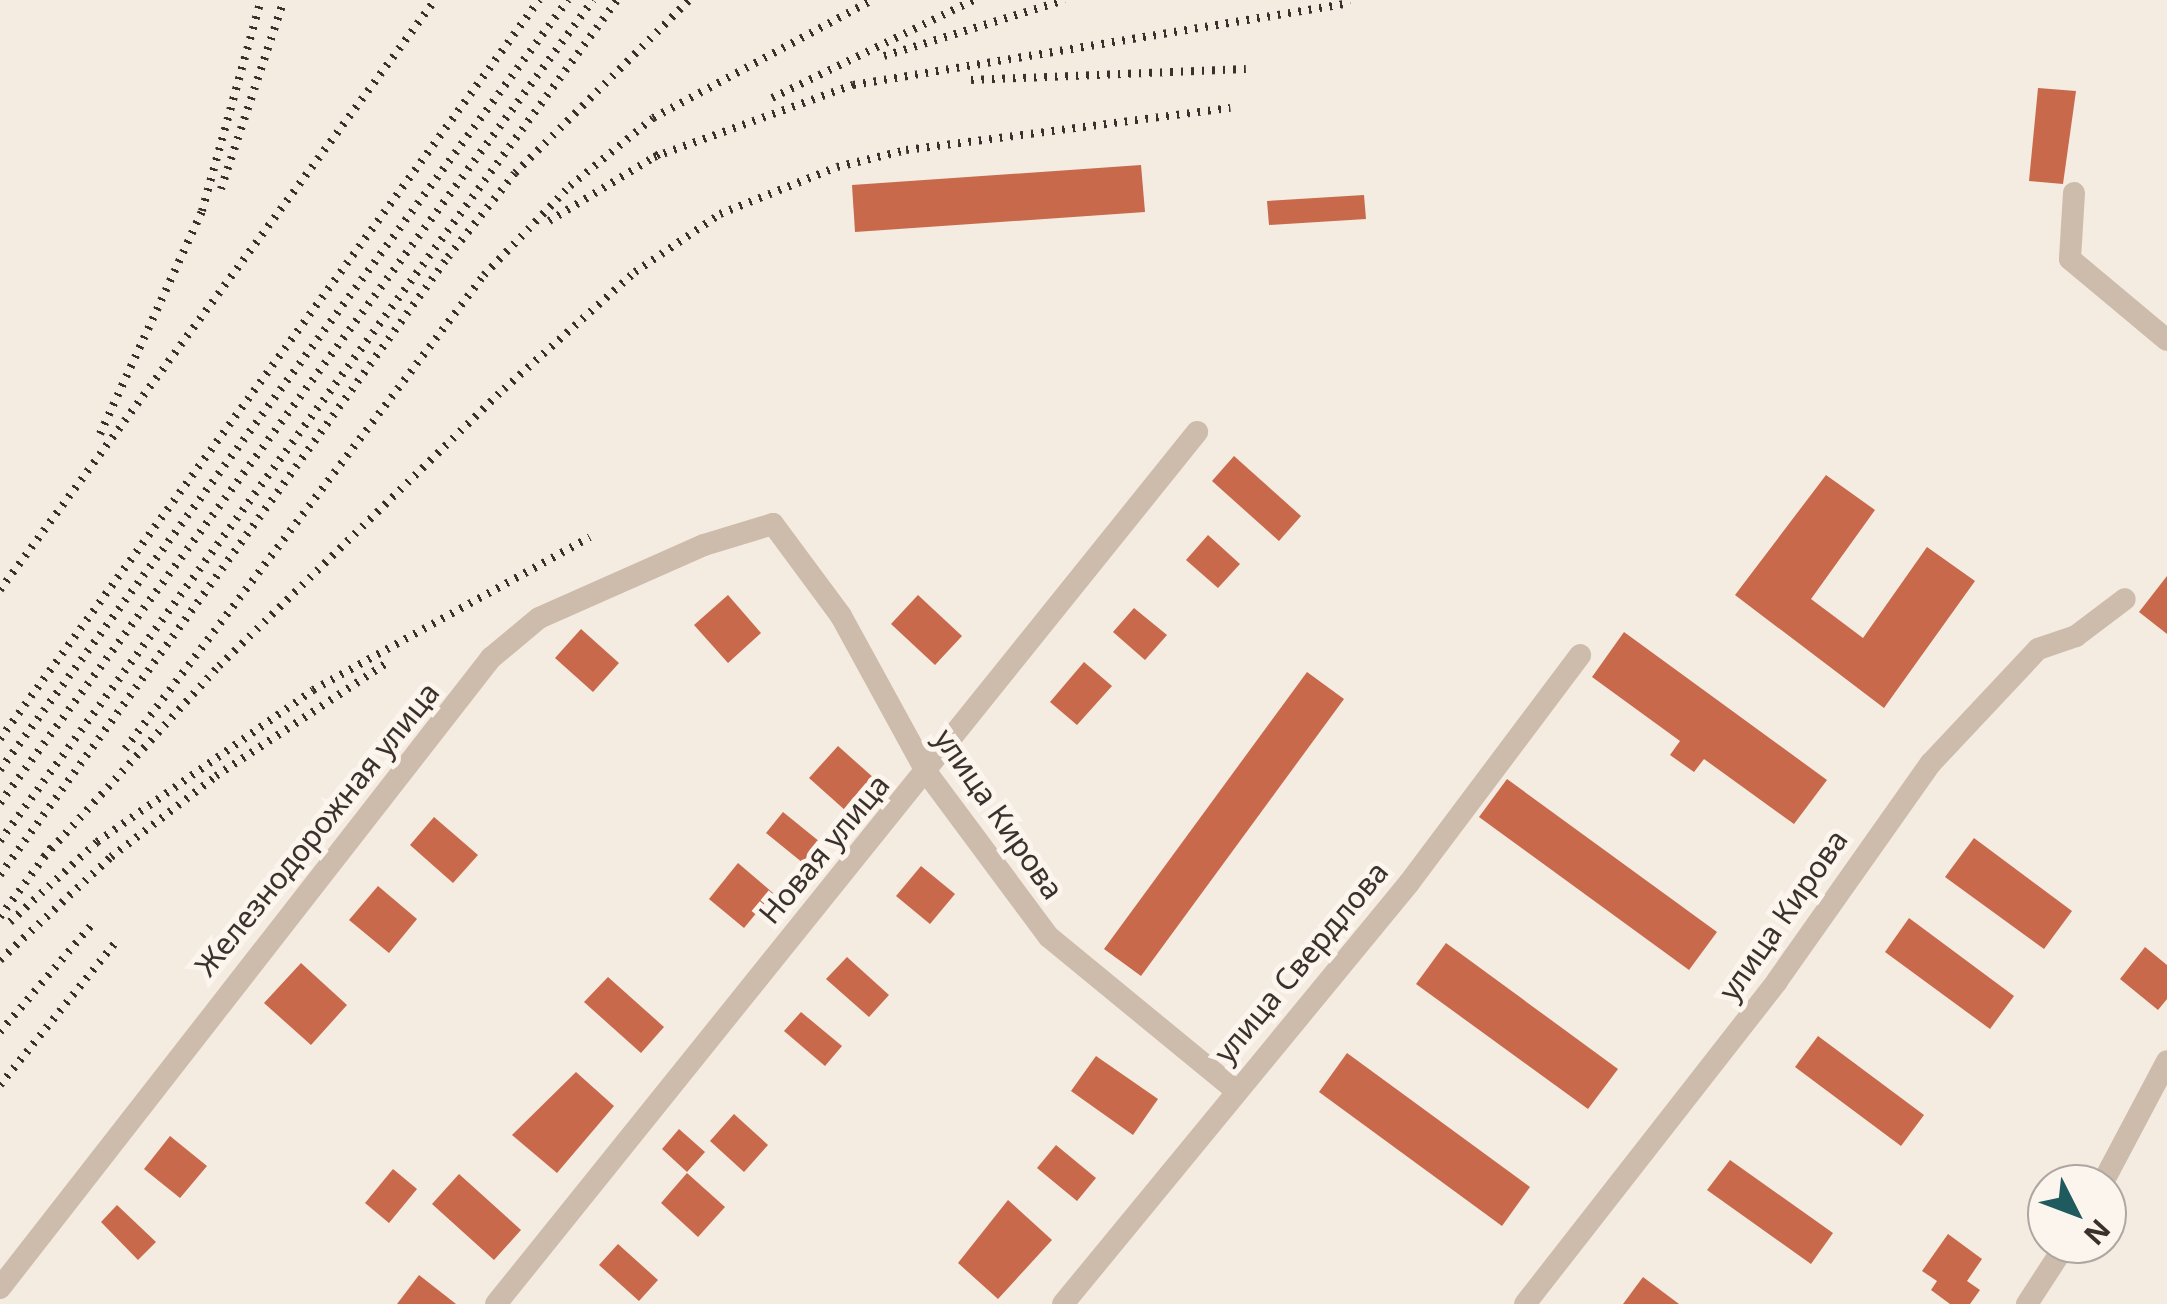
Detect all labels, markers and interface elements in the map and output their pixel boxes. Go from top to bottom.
street label: Железнодорожная улица [187,675,447,983]
street label: улица Кирова [927,722,1071,906]
street label: Новая улица [751,767,897,931]
street label: улица Кирова [1711,823,1855,1007]
street label: улица Свердлова [1206,854,1396,1070]
north arrow [2027,1164,2127,1264]
text: N [2076,1212,2120,1254]

